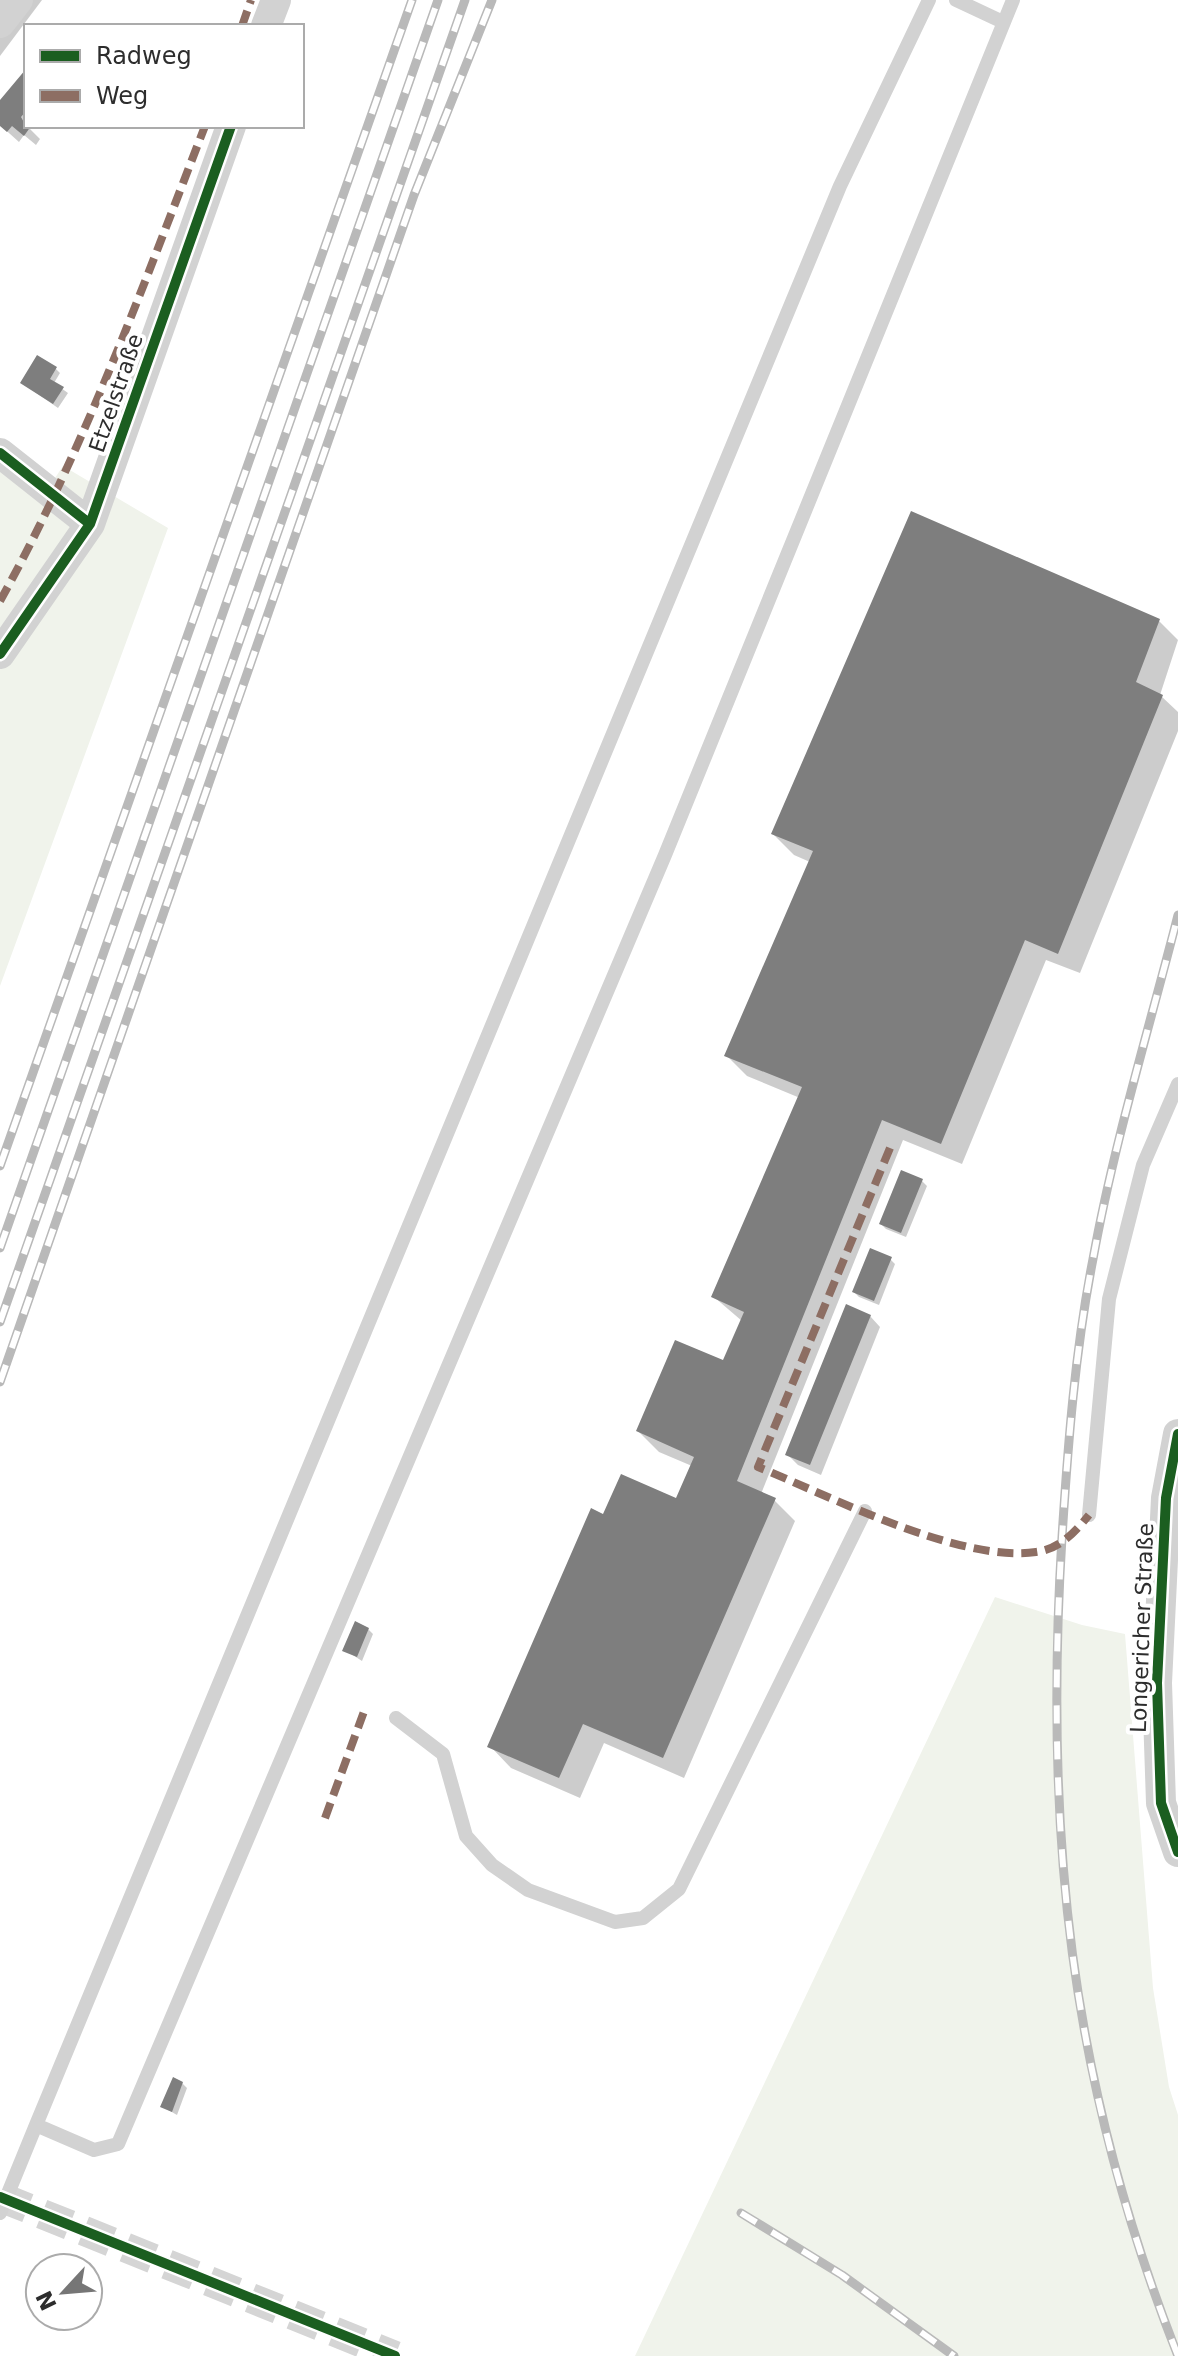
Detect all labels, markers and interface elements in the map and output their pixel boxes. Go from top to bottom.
legend [24,24,304,128]
text: Radweg [96,42,192,70]
text: Weg [96,82,148,110]
street label: Etzelstraße [84,330,148,456]
street label: Longericher Straße [1126,1523,1158,1733]
north arrow [24,2252,104,2332]
text: N [31,2287,62,2314]

